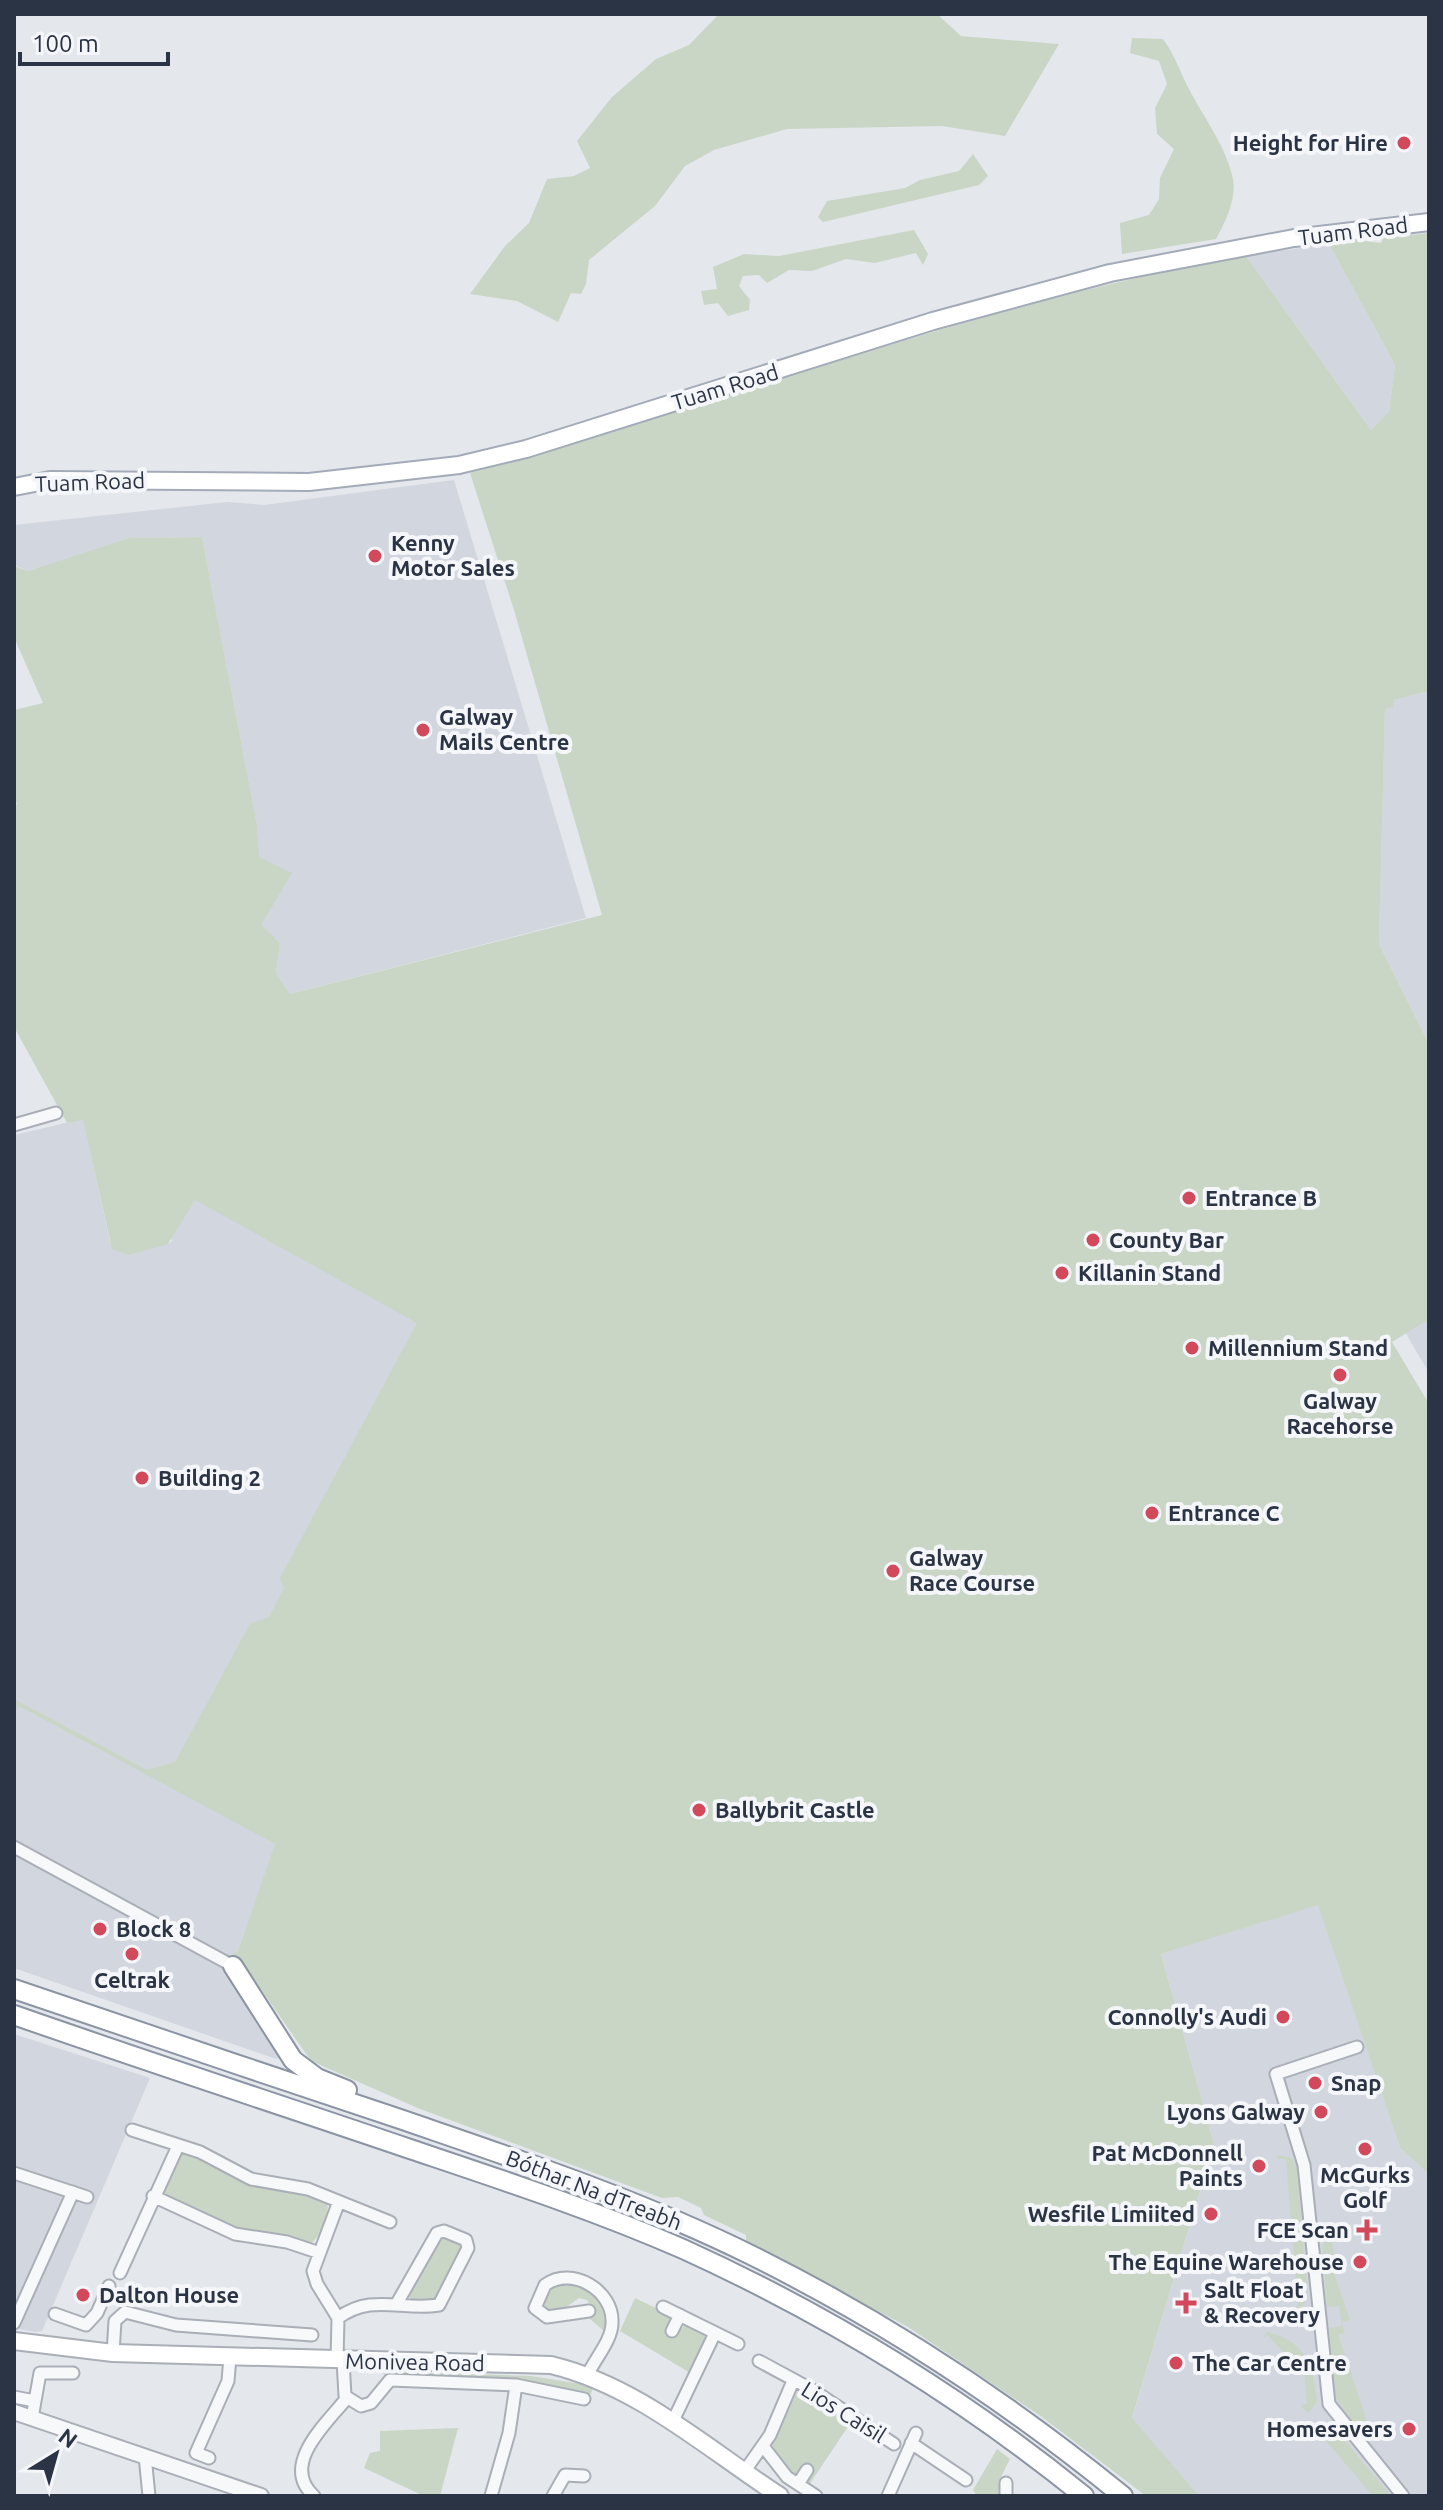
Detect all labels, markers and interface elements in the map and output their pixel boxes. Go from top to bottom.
scale bar [20,16,168,66]
text: 100 m [32,30,99,57]
place label: Height for Hire [1233,130,1388,155]
marker: Height for Hire [1395,134,1413,152]
street label: Tuam Road [1297,211,1409,250]
street label: Tuam Road [668,358,781,415]
street label: Tuam Road [34,467,146,496]
place label: Kenny Motor Sales [391,530,515,580]
marker: Kenny Motor Sales [366,547,384,565]
place label: Galway Mails Centre [439,704,569,754]
marker: Galway Mails Centre [414,721,432,739]
place label: Entrance B [1205,1185,1317,1210]
marker: Entrance B [1180,1189,1198,1207]
place label: County Bar [1109,1227,1224,1252]
marker: County Bar [1084,1231,1102,1249]
place label: Killanin Stand [1078,1260,1221,1285]
marker: Killanin Stand [1053,1264,1071,1282]
place label: Millennium Stand [1208,1335,1388,1360]
marker: Millennium Stand [1183,1339,1201,1357]
marker: Galway Racehorse [1331,1366,1349,1384]
place label: Galway Racehorse [1286,1388,1394,1438]
place label: Building 2 [158,1465,261,1490]
marker: Building 2 [133,1469,151,1487]
place label: Entrance C [1168,1500,1279,1525]
marker: Entrance C [1143,1504,1161,1522]
place label: Galway Race Course [909,1545,1035,1595]
marker: Galway Race Course [884,1562,902,1580]
place label: Ballybrit Castle [715,1797,875,1822]
marker: Ballybrit Castle [690,1801,708,1819]
place label: Block 8 [116,1916,191,1941]
marker: Block 8 [91,1920,109,1938]
marker: Celtrak [123,1945,141,1963]
place label: Celtrak [94,1967,171,1992]
place label: Connolly's Audi [1107,2004,1267,2029]
marker: Connolly's Audi [1274,2008,1292,2026]
place label: Snap [1331,2070,1382,2095]
marker: Snap [1306,2074,1324,2092]
place label: Lyons Galway [1167,2099,1305,2124]
marker: Lyons Galway [1312,2103,1330,2121]
place label: Pat McDonnell Paints [1091,2140,1243,2190]
marker: McGurks Golf [1356,2140,1374,2158]
street label: Bóthar Na dTreabh [503,2144,686,2235]
marker: Pat McDonnell Paints [1250,2157,1268,2175]
place label: McGurks Golf [1320,2162,1410,2212]
place label: Wesfile Limiited [1028,2201,1195,2226]
marker: Wesfile Limiited [1202,2205,1220,2223]
place label: FCE Scan [1257,2217,1349,2242]
marker: FCE Scan [1356,2219,1378,2241]
place label: The Equine Warehouse [1109,2249,1344,2274]
marker: The Equine Warehouse [1351,2253,1369,2271]
place label: Salt Float & Recovery [1204,2277,1320,2327]
place label: Dalton House [99,2282,239,2307]
marker: Dalton House [74,2286,92,2304]
marker: Salt Float & Recovery [1175,2292,1197,2314]
street label: Monivea Road [345,2348,485,2375]
place label: The Car Centre [1192,2350,1347,2375]
marker: The Car Centre [1167,2354,1185,2372]
street label: Lios Caisil [797,2376,891,2447]
north arrow [16,2414,96,2494]
place label: Homesavers [1266,2416,1393,2441]
marker: Homesavers [1400,2420,1418,2438]
text: N [54,2423,82,2453]

